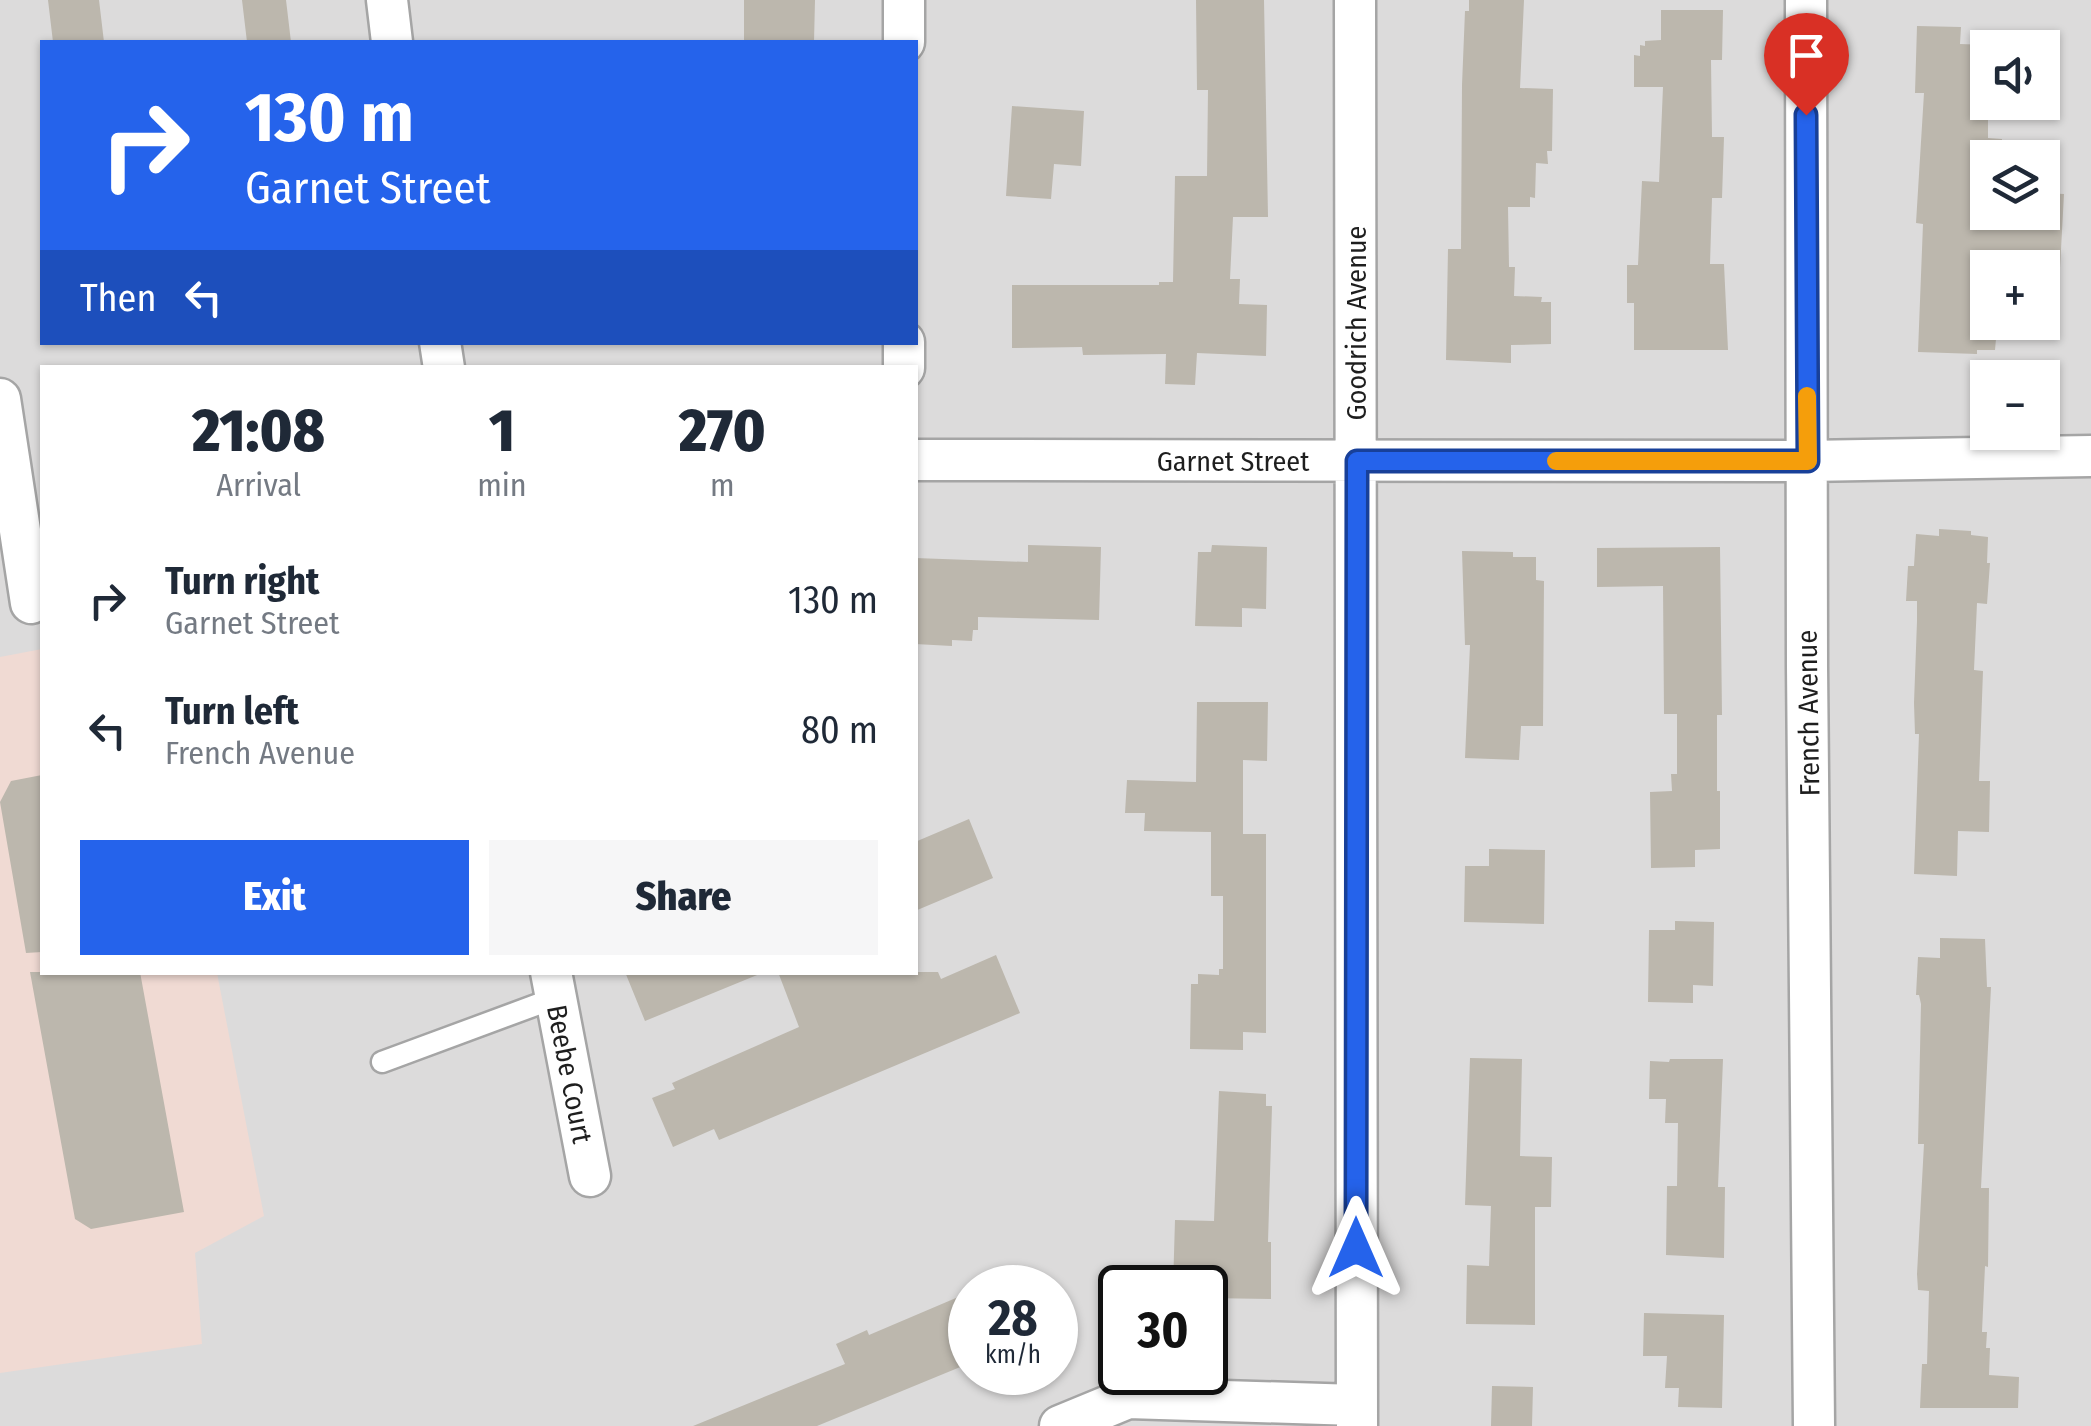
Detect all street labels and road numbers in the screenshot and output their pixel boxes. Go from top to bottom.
street label: Goodrich Avenue [1340,226,1373,420]
street label: Garnet Street [1157,445,1310,478]
street label: French Avenue [1791,630,1826,796]
street label: Beebe Court [540,1002,599,1147]

